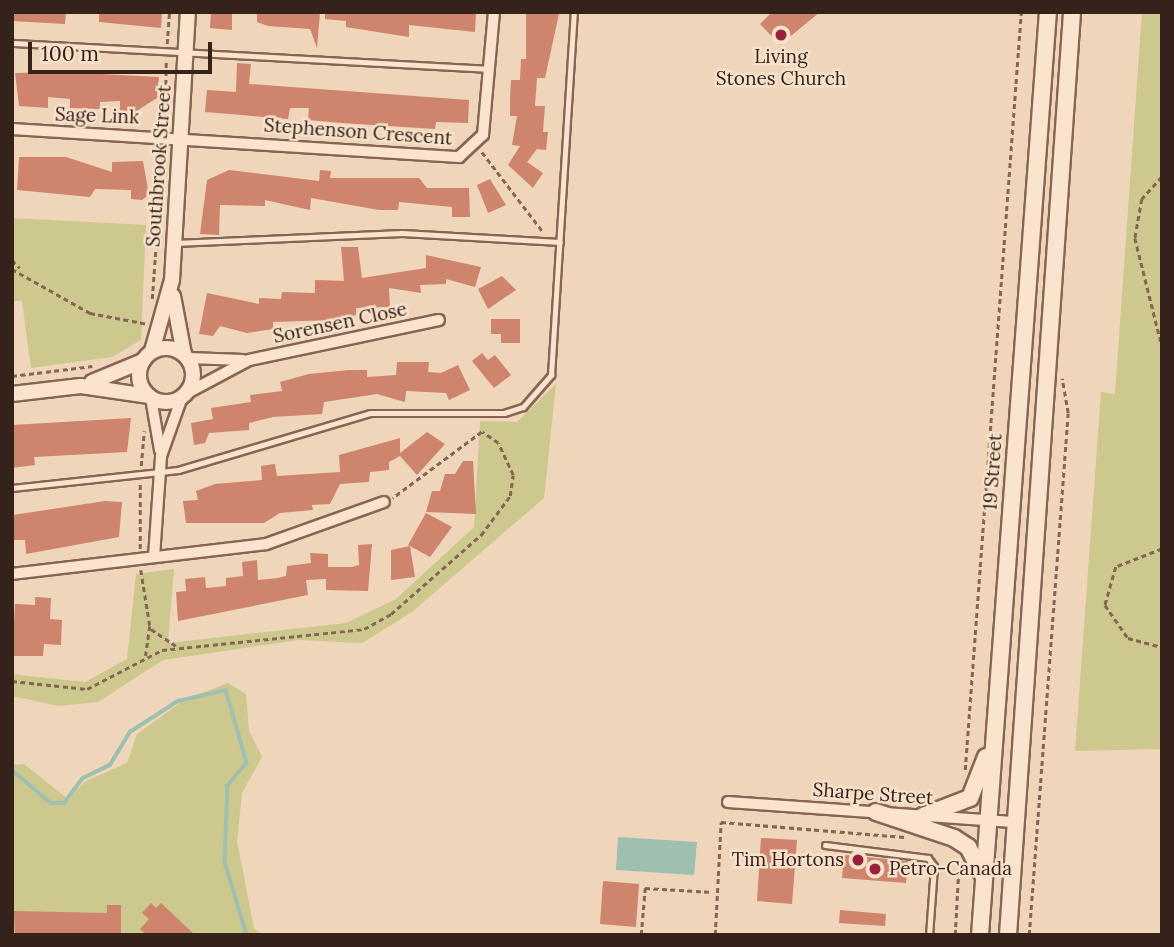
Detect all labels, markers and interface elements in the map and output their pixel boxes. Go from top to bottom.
marker: Living Stones Church [773,27,789,43]
scale bar [32,28,215,72]
text: 100 m [41,40,99,67]
place label: Living Stones Church [716,46,846,90]
street label: Southbrook Street [142,84,176,248]
street label: Sage Link [54,103,140,129]
street label: Stephenson Crescent [263,114,453,150]
street label: Sorensen Close [271,298,409,348]
street label: 19 Street [979,433,1007,511]
street label: Sharpe Street [812,778,934,810]
place label: Tim Hortons [732,849,844,871]
marker: Tim Hortons [850,852,866,868]
place label: Petro-Canada [889,858,1012,880]
marker: Petro-Canada [867,861,883,877]

